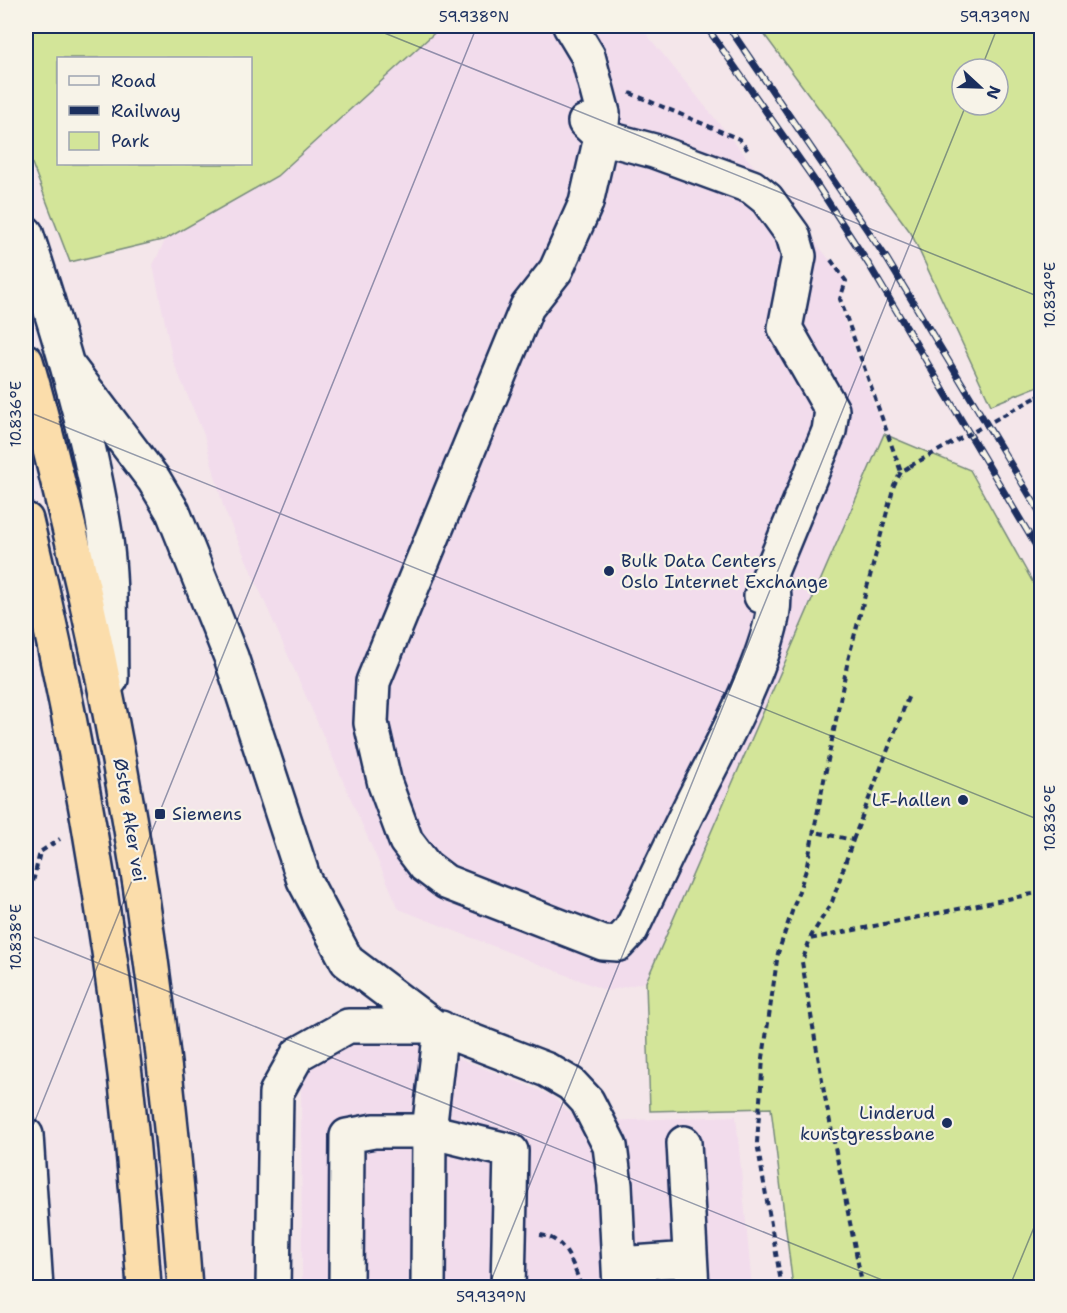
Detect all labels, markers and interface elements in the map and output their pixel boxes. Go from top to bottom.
text: 59.938°N [439,7,509,27]
text: 59.939°N [960,7,1030,27]
legend [57,57,252,165]
north arrow [950,57,1010,117]
text: Road [111,69,156,93]
text: N [981,83,1006,102]
text: Railway [111,99,181,123]
text: Park [111,129,150,153]
text: 10.834°E [1040,262,1060,328]
text: 10.836°E [6,381,26,447]
place label: Bulk Data Centers Oslo Internet Exchange [621,549,828,594]
marker: Bulk Data Centers Oslo Internet Exchange [602,564,616,578]
street label: Østre Aker vei [108,757,152,883]
text: 10.836°E [1040,785,1060,851]
place label: LF-hallen [872,788,951,812]
marker: LF-hallen [956,793,970,807]
place label: Siemens [172,802,242,826]
marker: Siemens [153,807,167,821]
text: 10.838°E [6,904,26,970]
place label: Linderud kunstgressbane [800,1101,935,1146]
marker: Linderud kunstgressbane [940,1116,954,1130]
text: 59.939°N [456,1287,526,1307]

